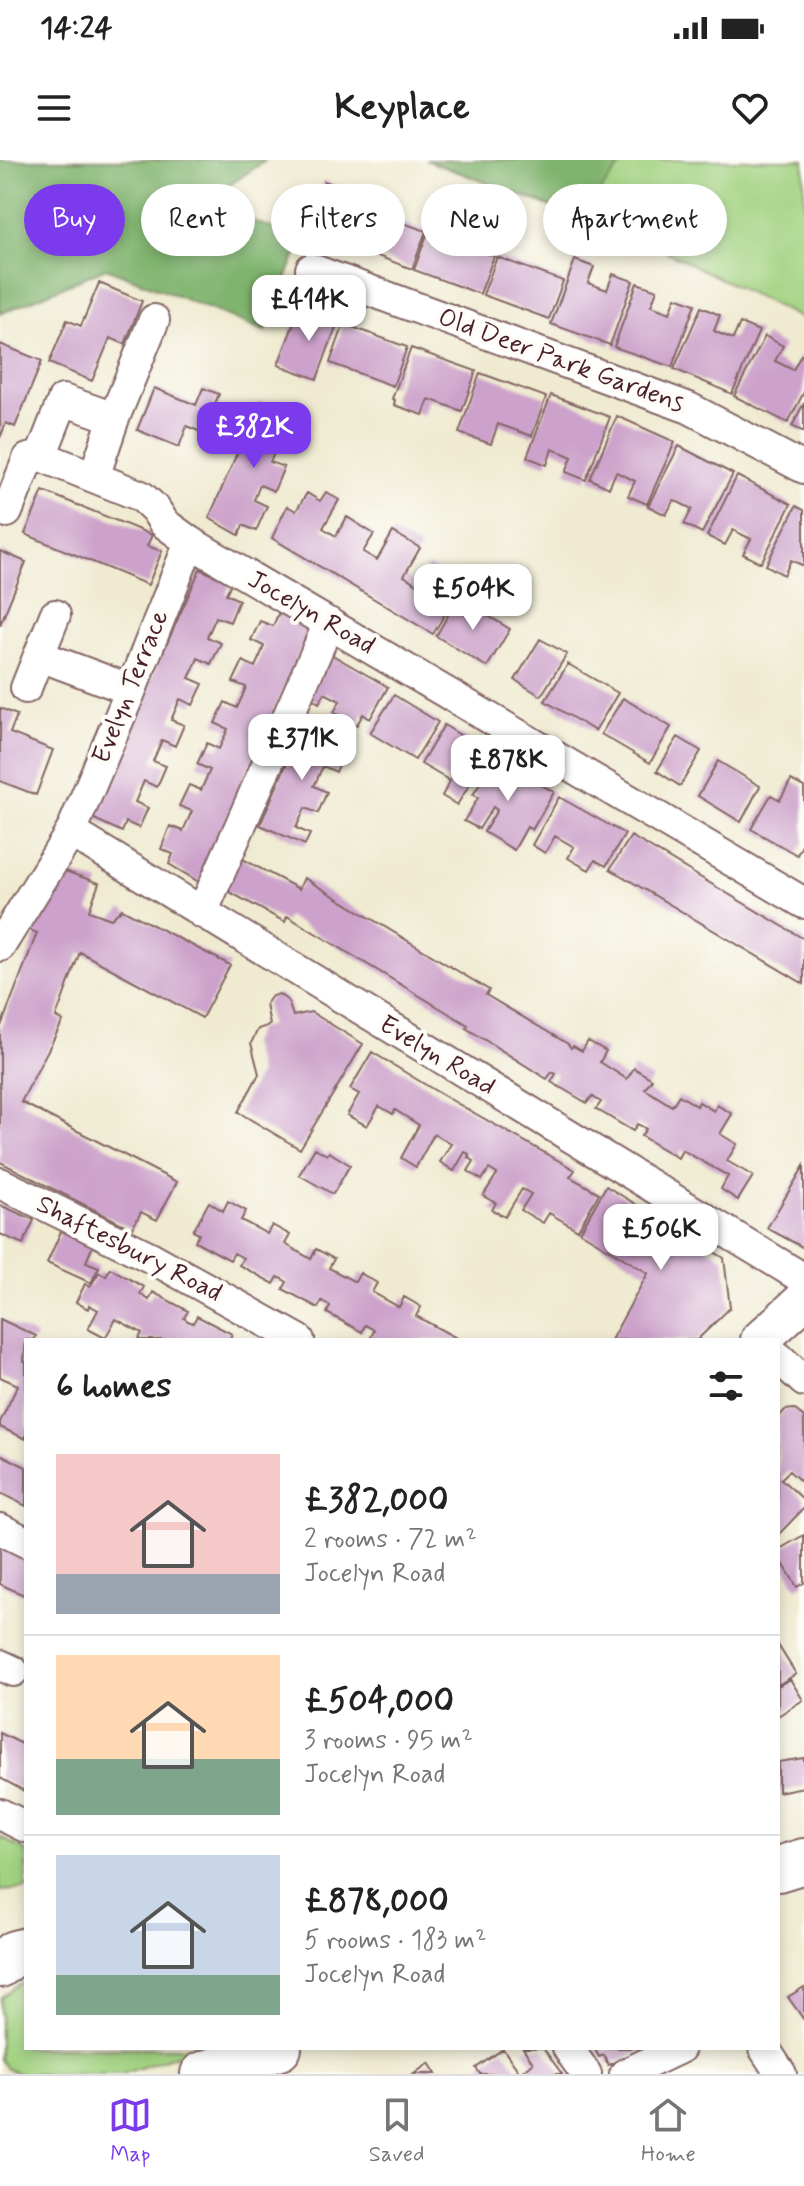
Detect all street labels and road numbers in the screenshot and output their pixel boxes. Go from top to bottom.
street label: Old Deer Park Gardens [433,301,689,421]
street label: Jocelyn Road [241,563,381,663]
street label: Evelyn Terrace [85,605,177,769]
street label: Evelyn Road [373,1008,501,1104]
street label: Shaftesbury Road [30,1188,228,1310]

